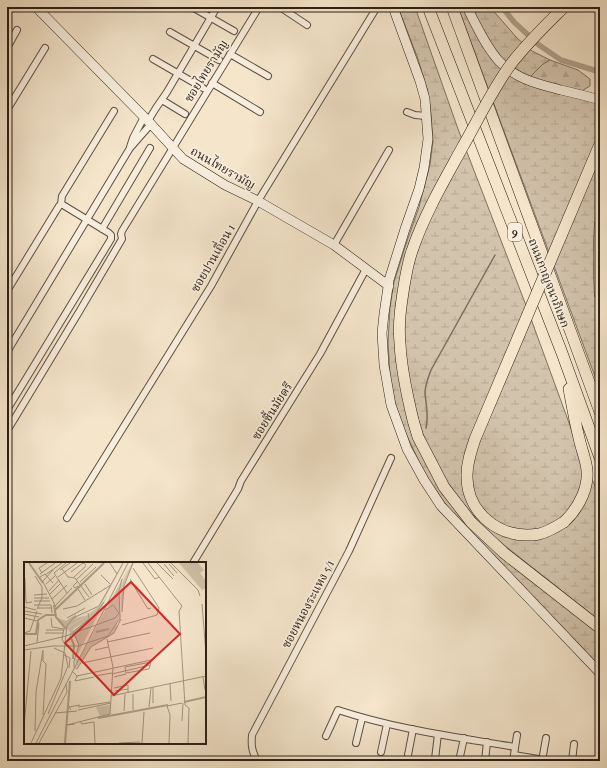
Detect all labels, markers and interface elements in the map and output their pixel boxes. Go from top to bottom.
street label: ซอยไทยรามัญ [180,36,231,105]
street label: ถนนไทยรามัญ [188,142,259,192]
street label: ซอยปานเถื่อน 1 [186,221,238,294]
road number: 9 [508,223,522,241]
street label: ถนนกาญจนาภิเษก [526,236,572,330]
street label: ซอยชื้นมัยตรี [247,379,295,442]
street label: ซอยหนองระแหง 5/1 [279,557,337,651]
inset map [24,562,206,744]

